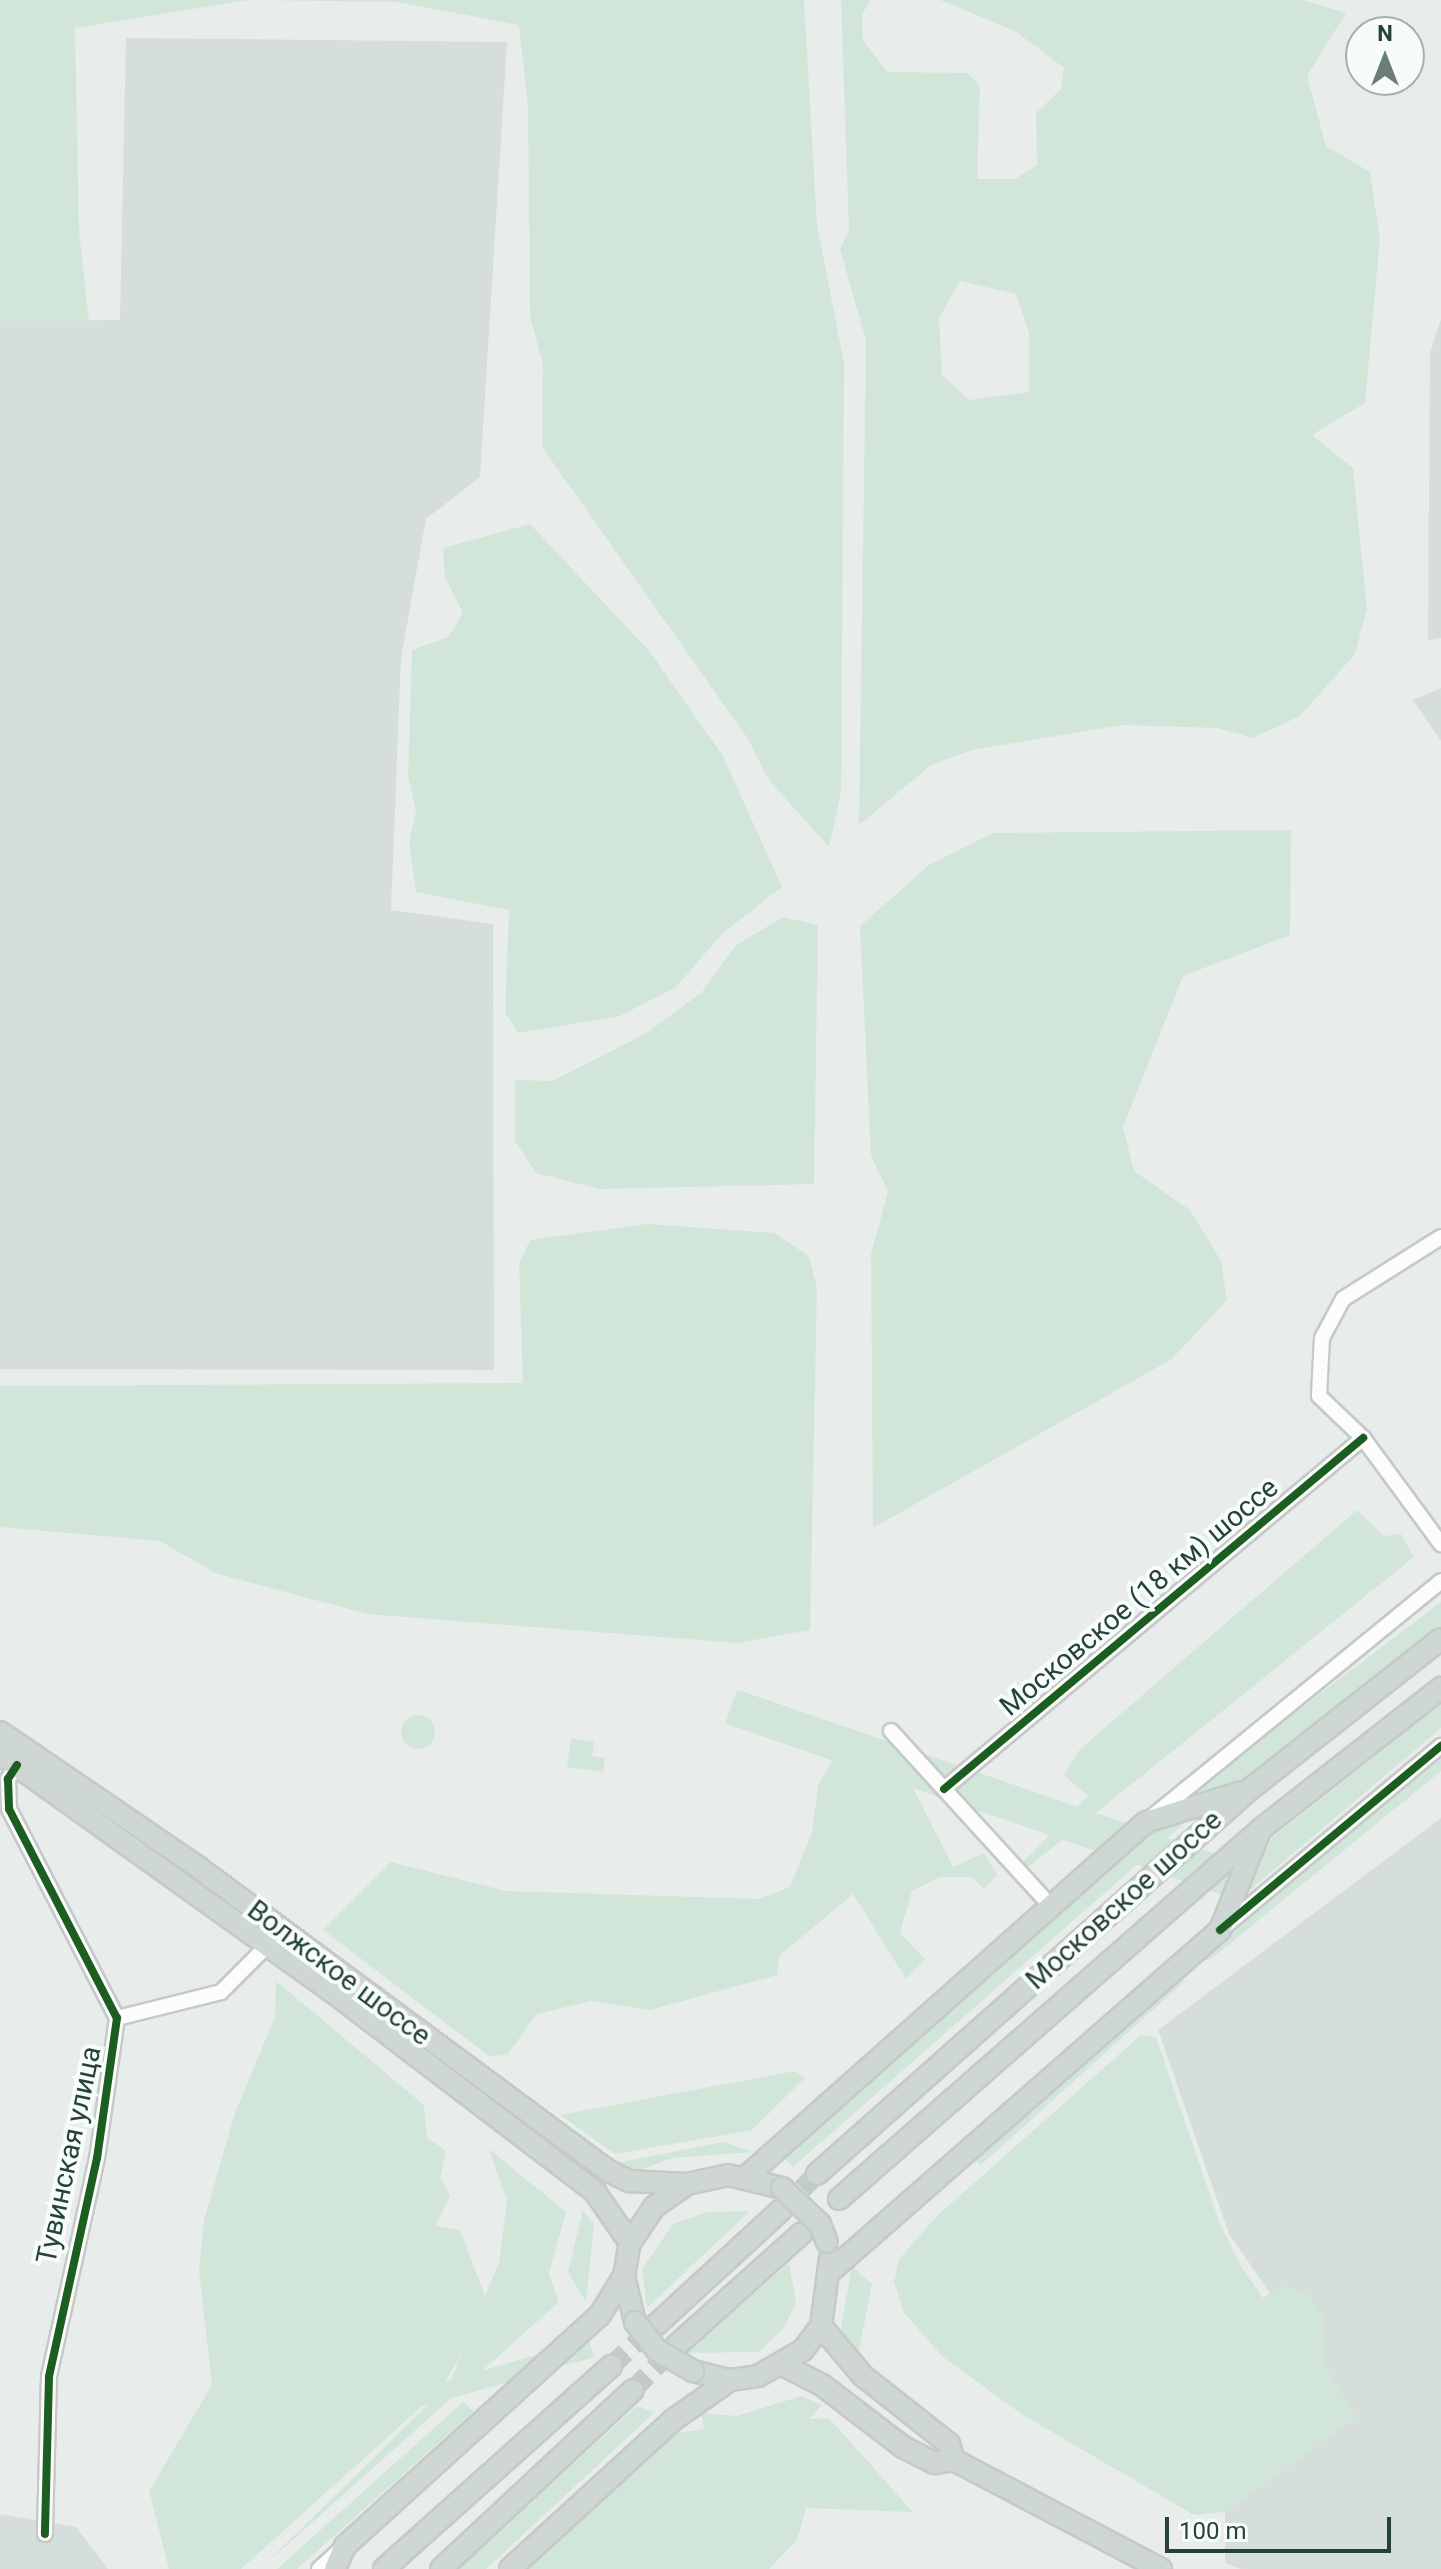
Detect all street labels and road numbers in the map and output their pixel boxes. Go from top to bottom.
street label: Московское (18 км) шоссе [993,1471,1285,1723]
street label: Московское шоссе [1019,1803,1229,1997]
street label: Волжское шоссе [241,1893,437,2053]
street label: Тувинская улица [30,2043,108,2267]

